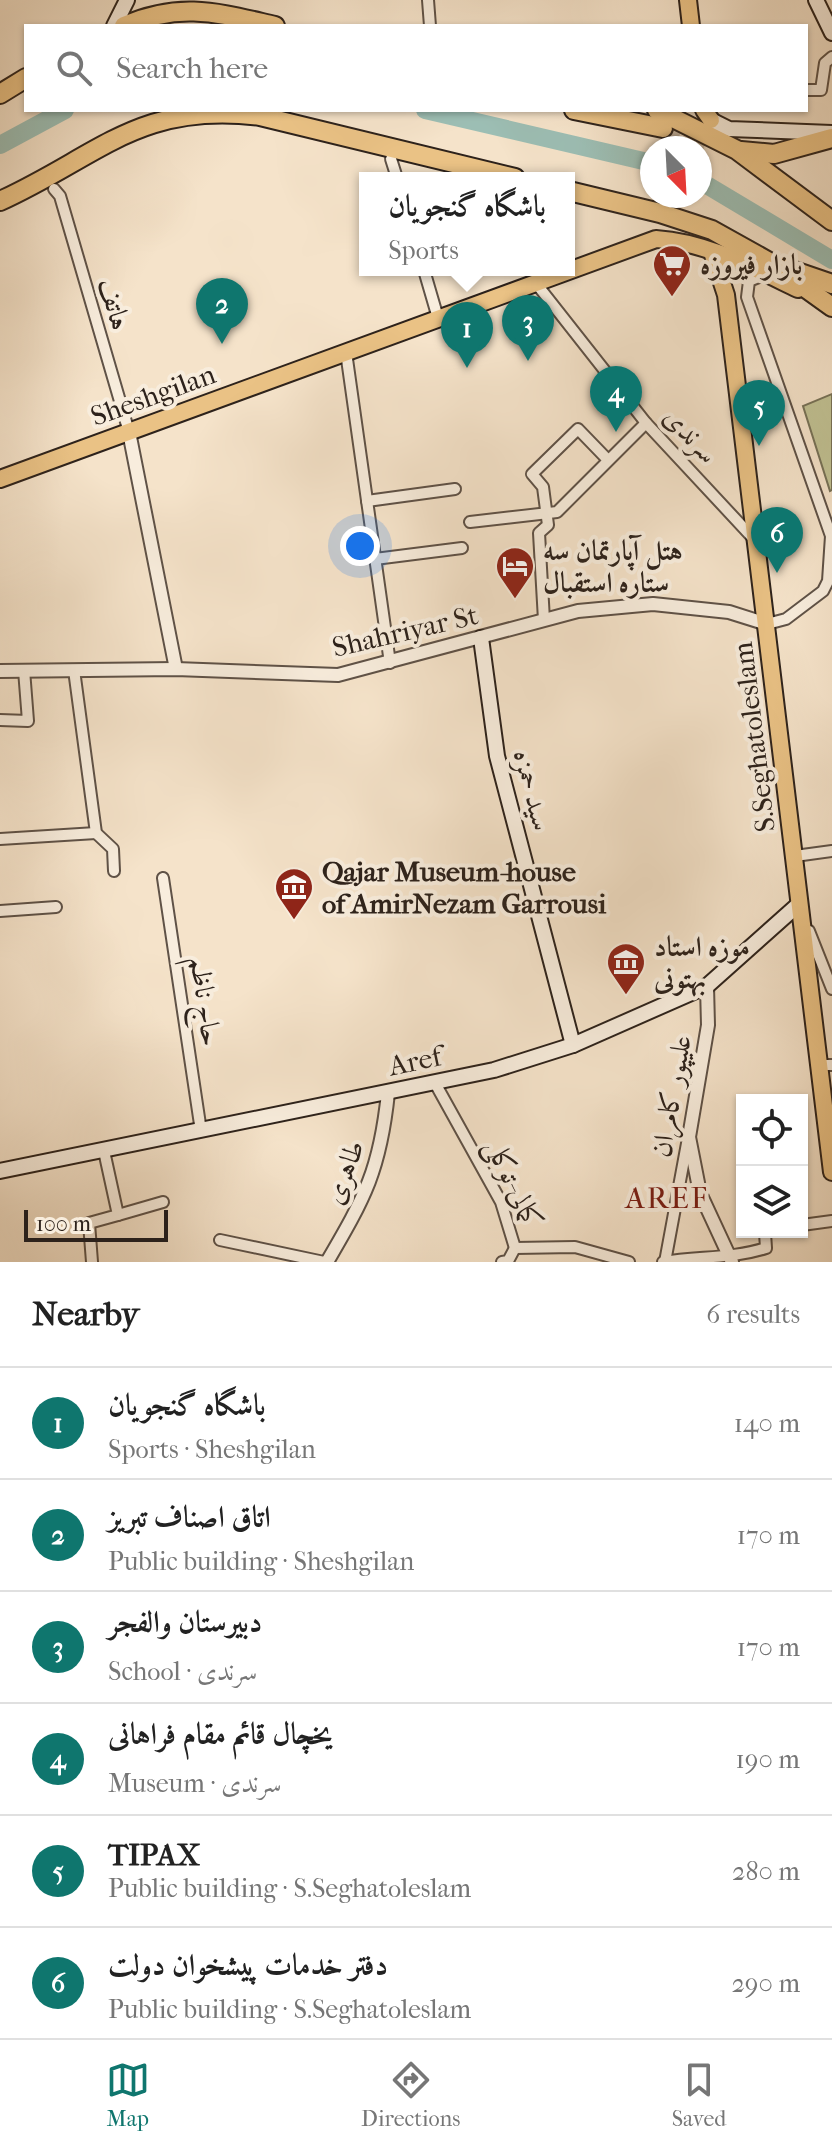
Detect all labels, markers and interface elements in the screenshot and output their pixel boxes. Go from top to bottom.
search box [24,24,808,112]
icon: search [52,46,96,90]
text: Search here [116,51,268,86]
north arrow [640,136,712,208]
popup [359,172,575,276]
text: باشگاه گنجویان [388,189,546,224]
text: Sports [388,235,459,266]
supermarket icon: بازار فیروزه [651,243,693,298]
place label: بازار فیروزه [700,248,803,281]
street label: هاتف [92,274,138,334]
pin: 2 [196,278,248,344]
pin: 3 [502,295,554,361]
pin: 1 [441,302,493,368]
street label: Sheshgilan [86,357,220,433]
pin: 4 [590,366,642,432]
pin: 5 [733,380,785,446]
street label: سرندی [655,400,725,471]
pin: 6 [751,507,803,573]
your location [340,526,380,566]
place label: هتل آپارتمان سه ستاره استقبال [543,534,683,599]
hotel icon: هتل آپارتمان سه ستاره استقبال [494,545,536,600]
street label: Shahriyar St [329,598,481,664]
street label: S.Seghatoleslam [726,639,782,834]
street label: سید حمزه [506,746,559,834]
place label: Qajar Museum-house of AmirNezam Garrousi [322,855,607,920]
museum icon: Qajar Museum-house of AmirNezam Garrousi [273,866,315,921]
place label: موزه استاد بهتونی [653,930,750,997]
museum icon: موزه استاد بهتونی [605,941,647,996]
street label: حاج ناظم [173,954,229,1049]
street label: علیپور کامران [644,1032,701,1160]
street label: Aref [385,1038,450,1083]
map controls [736,1094,808,1238]
button: locate [736,1094,808,1166]
street label: کمالی-توکلی [475,1133,550,1235]
street label: طاهری [317,1135,372,1209]
button: layers [736,1166,808,1238]
district label: AREF [624,1181,709,1216]
scale bar [24,1206,168,1242]
text: 100 m [36,1211,91,1237]
text: Nearby [32,1294,139,1334]
text: 6 results [706,1299,800,1330]
text: باشگاه گنجویان [108,1388,266,1423]
text: 1 [53,1408,63,1439]
text: 140 m [734,1408,800,1439]
text: Sports · Sheshgilan [108,1434,316,1465]
text: اتاق اصناف تبریز [108,1500,271,1535]
text: 2 [51,1520,65,1551]
text: 170 m [737,1520,800,1551]
text: Public building · Sheshgilan [108,1546,414,1577]
text: دبیرستان والفجر [108,1605,262,1640]
text: 3 [53,1632,63,1663]
text: 170 m [737,1632,800,1663]
text: School · سرندی [108,1656,257,1687]
text: یخچال قائم مقام فراهانی [108,1717,333,1752]
text: 4 [50,1744,66,1775]
text: 190 m [736,1744,800,1775]
text: Museum · سرندی [108,1768,281,1799]
text: TIPAX [108,1838,200,1873]
text: 5 [52,1856,64,1887]
text: 280 m [732,1856,800,1887]
text: Public building · S.Seghatoleslam [108,1873,471,1904]
text: دفتر خدمات پیشخوان دولت [108,1948,388,1983]
text: 6 [51,1968,65,1999]
text: 290 m [731,1968,800,1999]
text: Public building · S.Seghatoleslam [108,1994,471,2025]
tab: Map [106,2058,150,2132]
tab: Directions [361,2058,460,2132]
tab: Saved [672,2058,726,2132]

